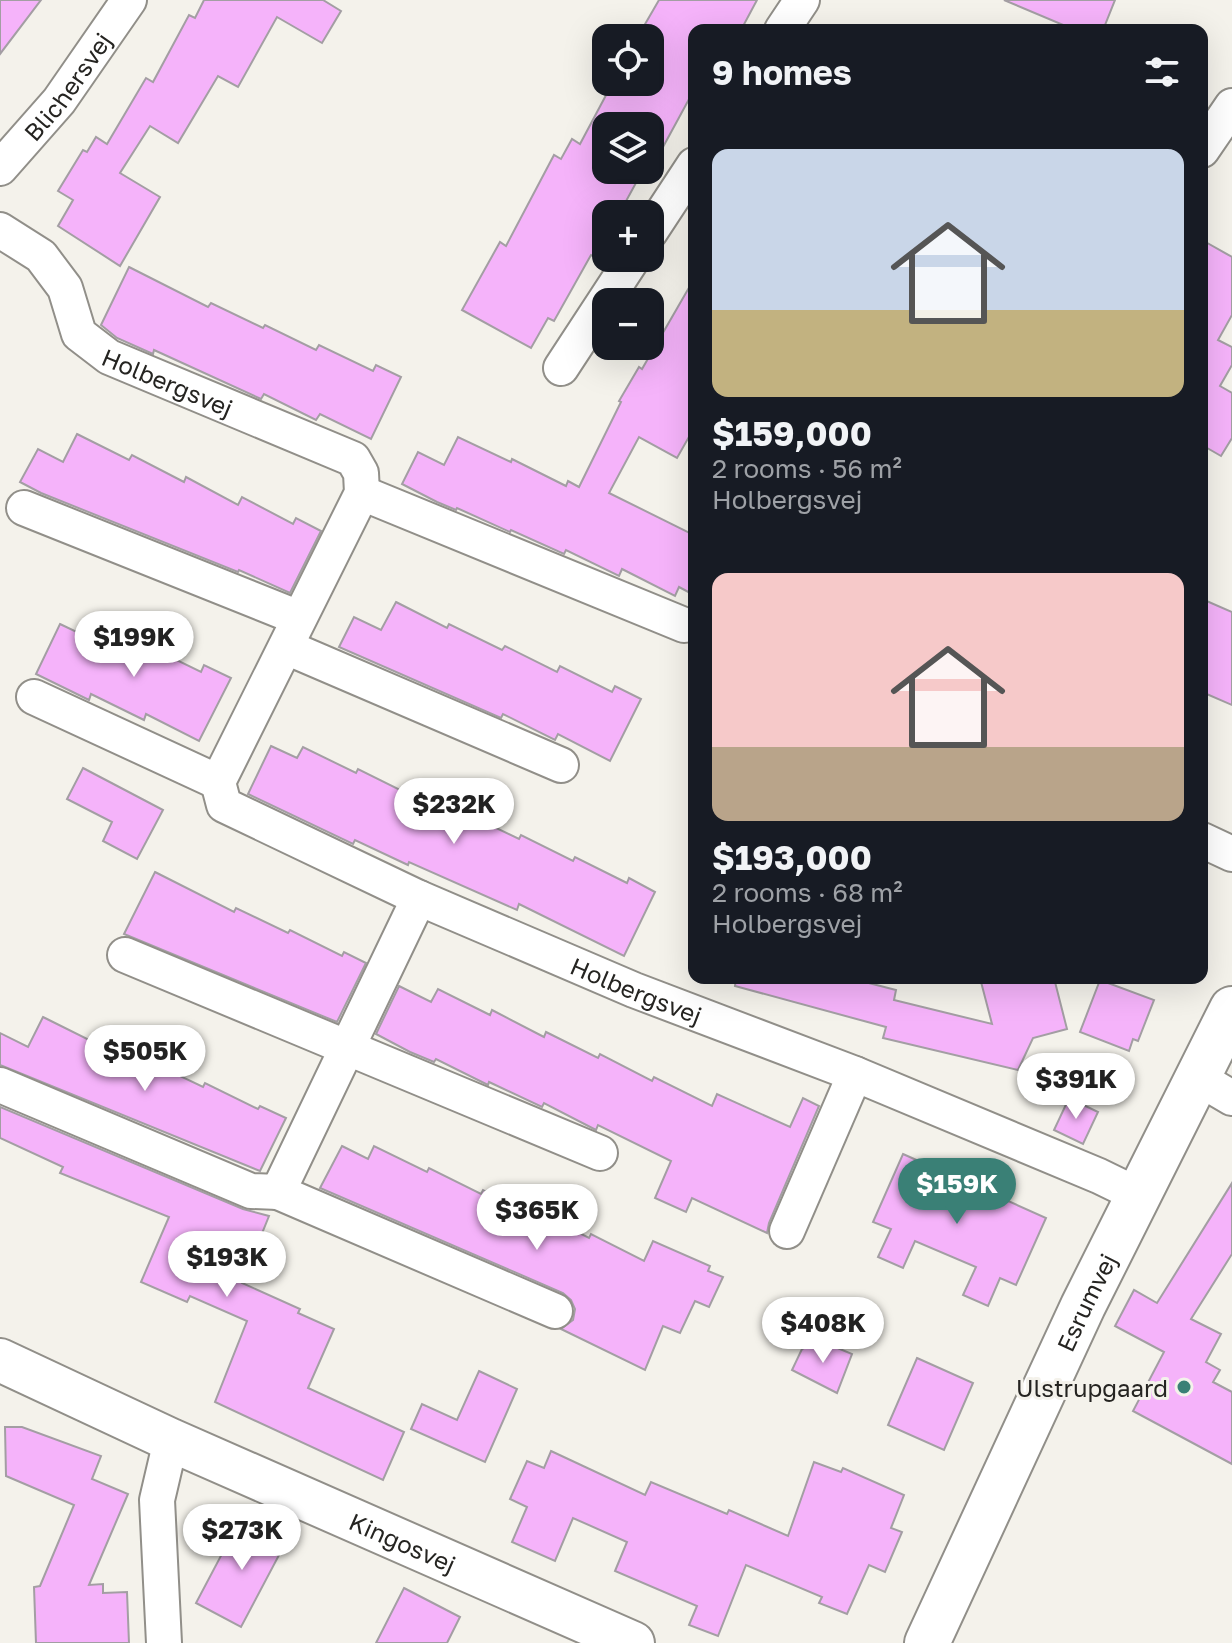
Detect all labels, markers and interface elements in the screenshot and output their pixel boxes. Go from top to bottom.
map controls [592,24,664,360]
button: locate [592,24,664,96]
street label: Blichersvej [17,27,117,146]
icon: filters [1140,50,1184,94]
text: 9 homes [712,52,852,92]
button: layers [592,112,664,184]
button: + [592,200,664,272]
icon: home [876,201,1020,345]
button: − [592,288,664,360]
street label: Holbergsvej [98,341,237,422]
text: $159,000 [712,413,872,453]
text: 2 rooms · 56 m² [712,453,902,484]
text: Holbergsvej [712,484,863,515]
pin: $199K [78,611,190,679]
text: $199K [93,621,175,652]
icon: home [876,625,1020,769]
pin: $232K [398,778,510,846]
text: $232K [412,788,496,819]
text: $193,000 [712,837,872,877]
text: 2 rooms · 68 m² [712,877,903,908]
text: Holbergsvej [712,908,863,939]
street label: Holbergsvej [566,950,706,1029]
pin: $505K [89,1025,201,1093]
text: $505K [103,1035,187,1066]
pin: $391K [1020,1053,1132,1121]
text: $391K [1035,1063,1117,1094]
pin: $159K [901,1158,1013,1226]
text: $159K [916,1168,998,1199]
pin: $365K [481,1184,593,1252]
text: $365K [495,1194,579,1225]
pin: $193K [171,1231,283,1299]
text: $193K [186,1241,268,1272]
street label: Esrumvej [1050,1248,1122,1356]
pin: $408K [767,1297,879,1365]
text: $408K [780,1307,866,1338]
place label: Ulstrupgaard [1016,1373,1168,1402]
marker: Ulstrupgaard [1175,1378,1193,1396]
pin: $273K [186,1504,298,1572]
street label: Kingosvej [345,1506,460,1578]
text: $273K [201,1514,283,1545]

